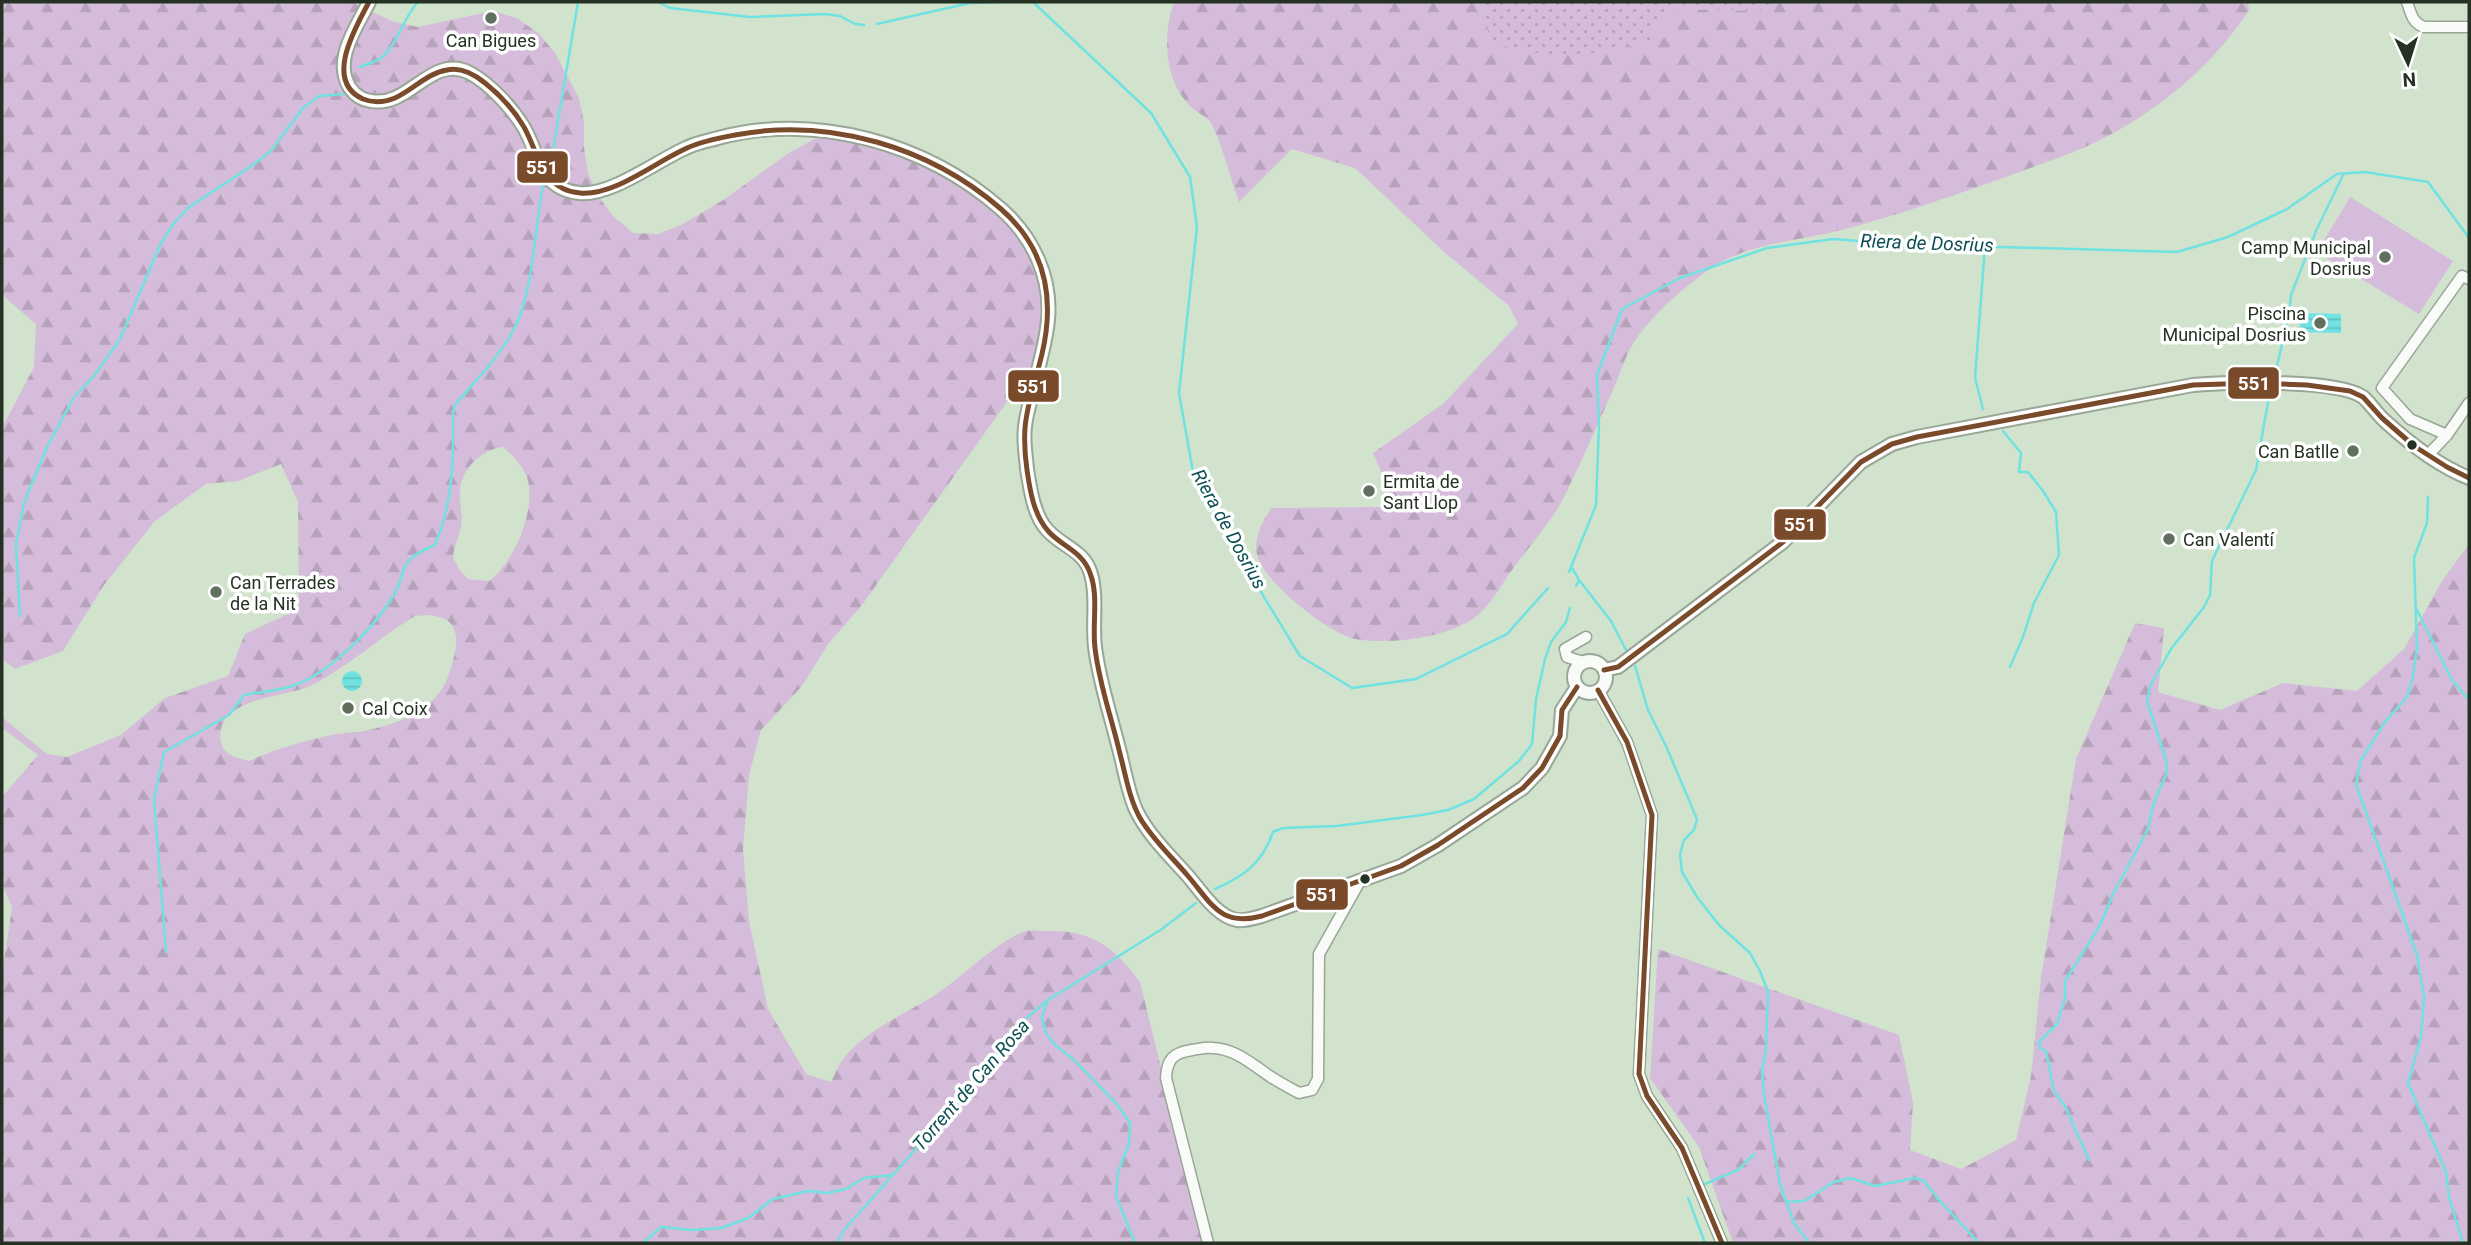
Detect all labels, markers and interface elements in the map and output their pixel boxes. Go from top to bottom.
marker: Can Bigues [483,10,499,26]
north arrow [2373,28,2443,98]
place label: Can Bigues [446,30,536,51]
text: N [2402,68,2417,91]
line badge: 551 [516,150,569,184]
text: 551 [526,156,558,179]
water label: Riera de Dosrius [1860,229,1994,257]
place label: Camp Municipal Dosrius [2241,237,2371,279]
marker: Camp Municipal Dosrius [2377,249,2393,265]
place label: Piscina Municipal Dosrius [2162,303,2306,345]
marker: Piscina Municipal Dosrius [2312,315,2328,331]
line badge: 551 [2227,366,2280,400]
line badge: 551 [1007,369,1060,403]
text: 551 [2238,372,2270,395]
text: 551 [1017,375,1049,398]
unlabelled marker [2405,438,2419,452]
place label: Can Batlle [2258,441,2339,462]
marker: Can Batlle [2345,443,2361,459]
water label: Riera de Dosrius [1187,465,1271,593]
place label: Ermita de Sant Llop [1383,471,1459,513]
marker: Ermita de Sant Llop [1361,483,1377,499]
line badge: 551 [1773,508,1827,541]
text: 551 [1784,513,1816,536]
place label: Can Valentí [2183,529,2275,550]
marker: Can Valentí [2161,531,2177,547]
place label: Can Terrades de la Nit [230,572,336,614]
marker: Can Terrades de la Nit [208,584,224,600]
place label: Cal Coix [362,698,428,719]
marker: Cal Coix [340,700,356,716]
unlabelled marker [1358,872,1372,886]
line badge: 551 [1295,878,1349,911]
text: 551 [1306,883,1338,906]
water label: Torrent de Can Rosa [908,1015,1034,1155]

